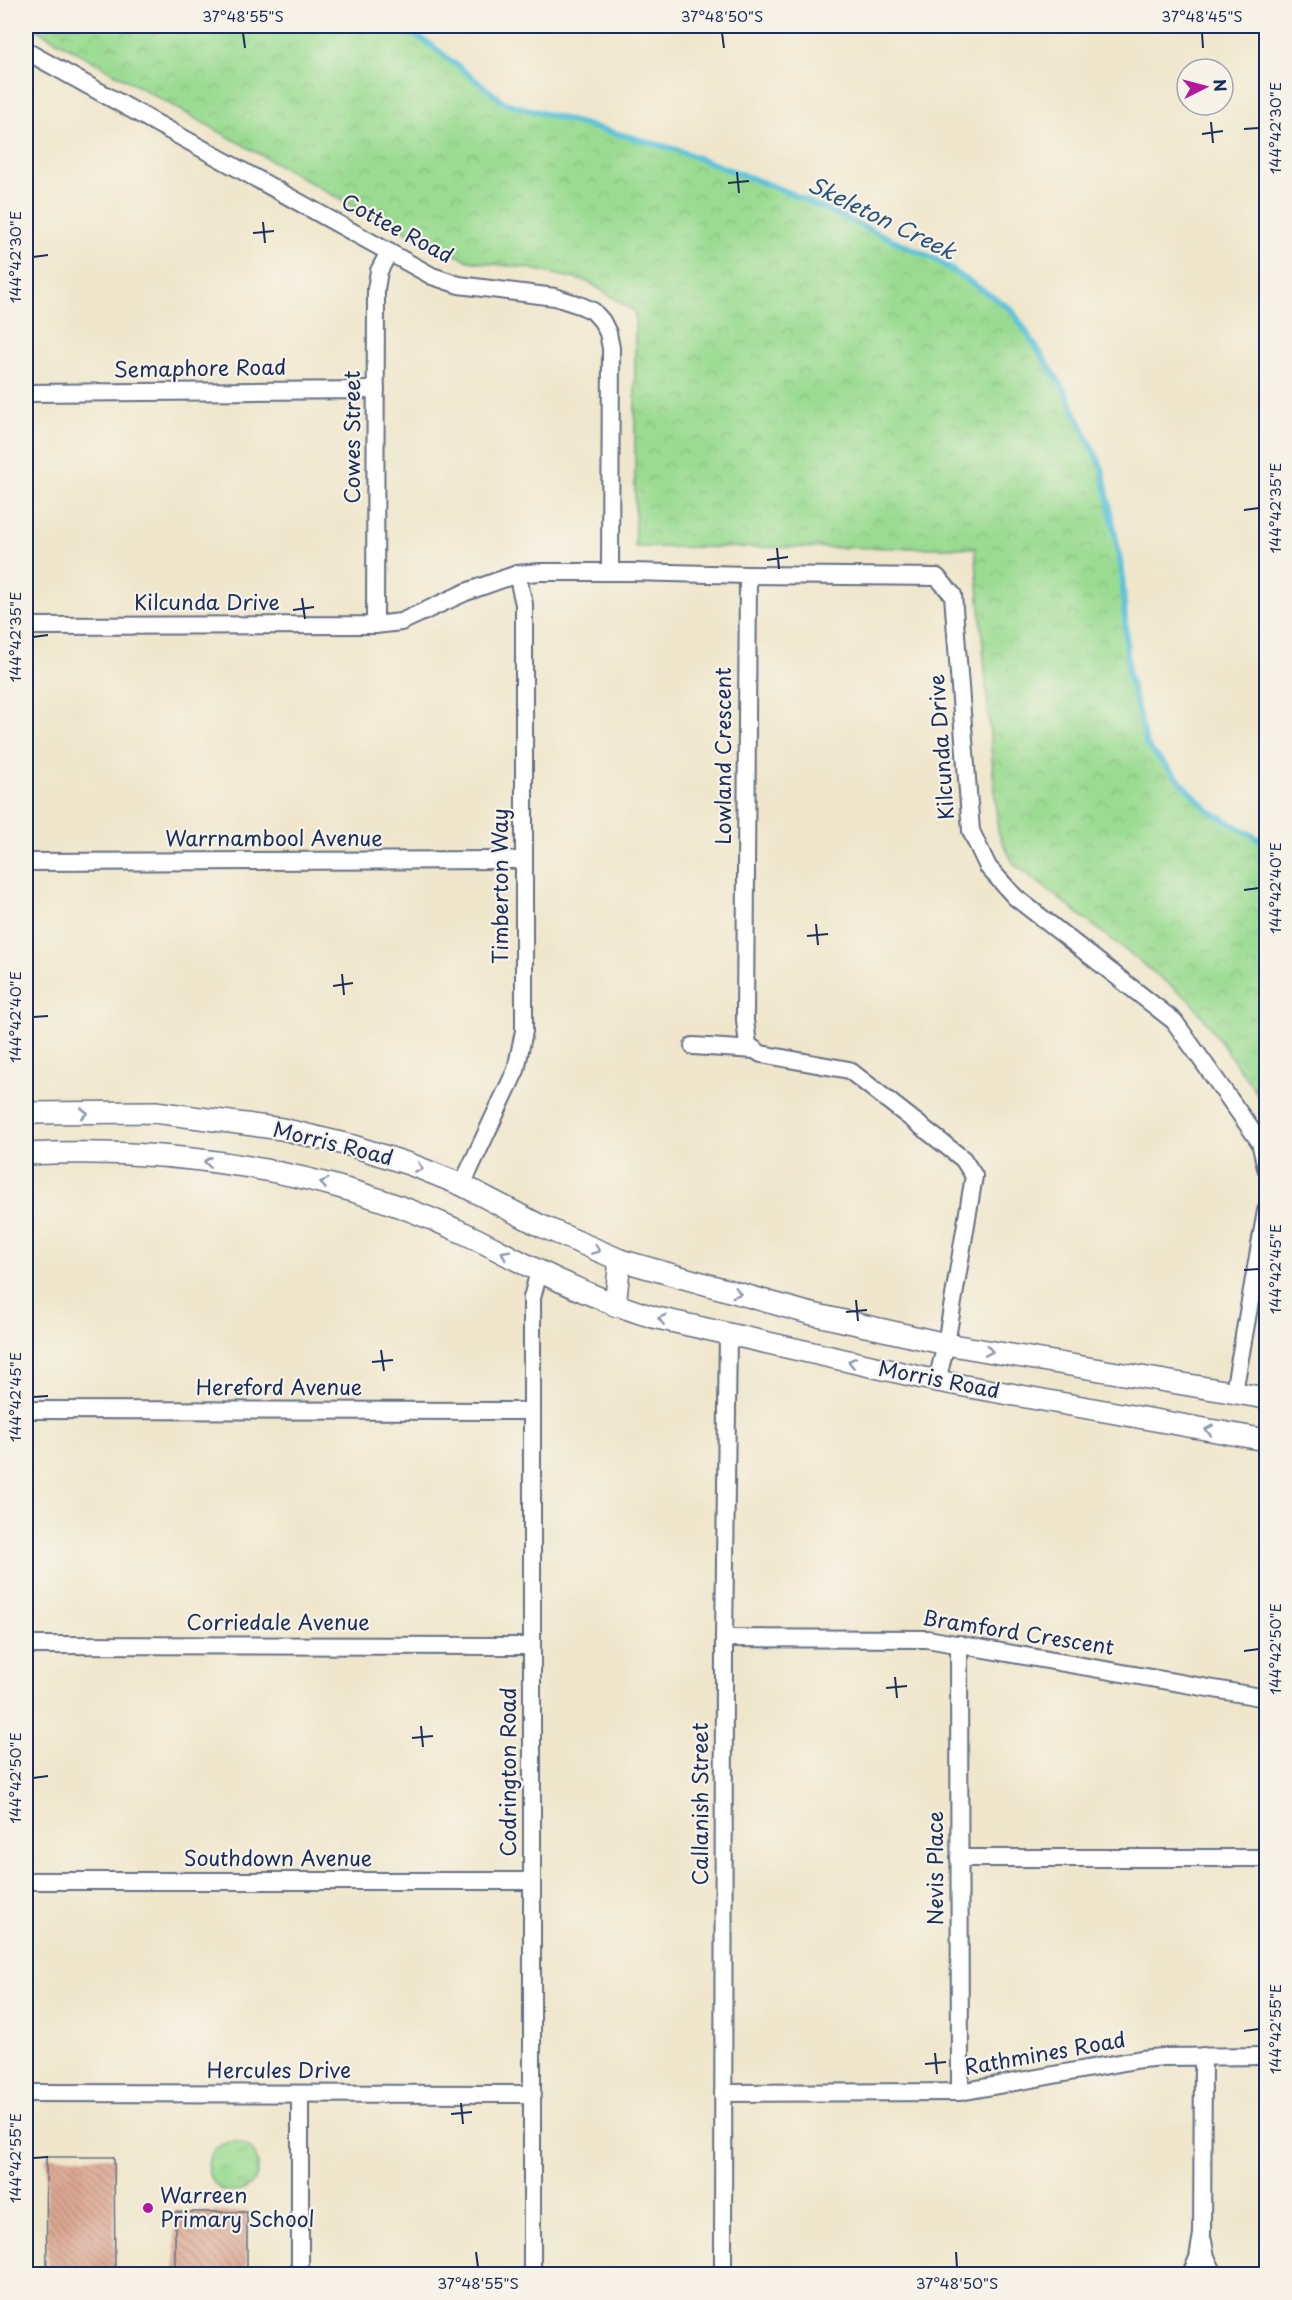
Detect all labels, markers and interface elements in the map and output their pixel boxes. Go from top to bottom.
text: 37°48'55"S [202,4,284,27]
text: 37°48'50"S [681,4,763,27]
text: 37°48'45"S [1161,4,1243,27]
north arrow [1175,57,1235,117]
text: N [1208,78,1234,93]
text: 144°42'30"E [1263,82,1286,174]
water label: Skeleton Creek [803,167,964,267]
street label: Cottee Road [336,184,460,270]
text: 144°42'30"E [3,211,26,303]
street label: Semaphore Road [113,349,287,385]
street label: Cowes Street [335,370,367,504]
text: 144°42'35"E [1263,463,1286,553]
street label: Kilcunda Drive [134,585,280,617]
text: 144°42'35"E [3,592,26,682]
street label: Lowland Crescent [706,667,738,845]
street label: Kilcunda Drive [919,673,961,821]
street label: Timberton Way [483,808,515,964]
street label: Warrnambool Avenue [165,821,383,853]
text: 144°42'40"E [1263,842,1286,934]
text: 144°42'40"E [3,971,26,1063]
one-way arrow [79,1107,88,1119]
street label: Morris Road [270,1112,397,1172]
one-way arrow [203,1156,212,1168]
one-way arrow [413,1161,424,1173]
one-way arrow [319,1177,329,1190]
text: 144°42'45"E [1263,1224,1286,1314]
one-way arrow [589,1243,600,1255]
one-way arrow [501,1250,512,1261]
one-way arrow [732,1286,742,1298]
one-way arrow [657,1314,667,1327]
one-way arrow [983,1344,993,1357]
street label: Morris Road [876,1351,1003,1405]
text: 144°42'45"E [3,1352,26,1442]
one-way arrow [848,1357,858,1370]
street label: Hereford Avenue [196,1370,362,1402]
one-way arrow [1204,1424,1214,1437]
street label: Bramford Crescent [920,1600,1117,1662]
text: 144°42'50"E [1263,1603,1286,1695]
street label: Corriedale Avenue [186,1605,370,1637]
street label: Codrington Road [491,1687,523,1857]
street label: Callanish Street [683,1722,715,1886]
text: 144°42'50"E [3,1732,26,1824]
street label: Nevis Place [918,1811,950,1925]
street label: Southdown Avenue [184,1841,372,1873]
text: 144°42'55"E [1263,1984,1286,2074]
street label: Rathmines Road [961,2022,1128,2082]
street label: Hercules Drive [207,2053,351,2085]
text: 144°42'55"E [3,2113,26,2203]
place label: Warreen Primary School [160,2178,315,2234]
marker: Warreen Primary School [141,2201,155,2215]
text: 37°48'55"S [437,2271,519,2294]
text: 37°48'50"S [916,2271,998,2294]

